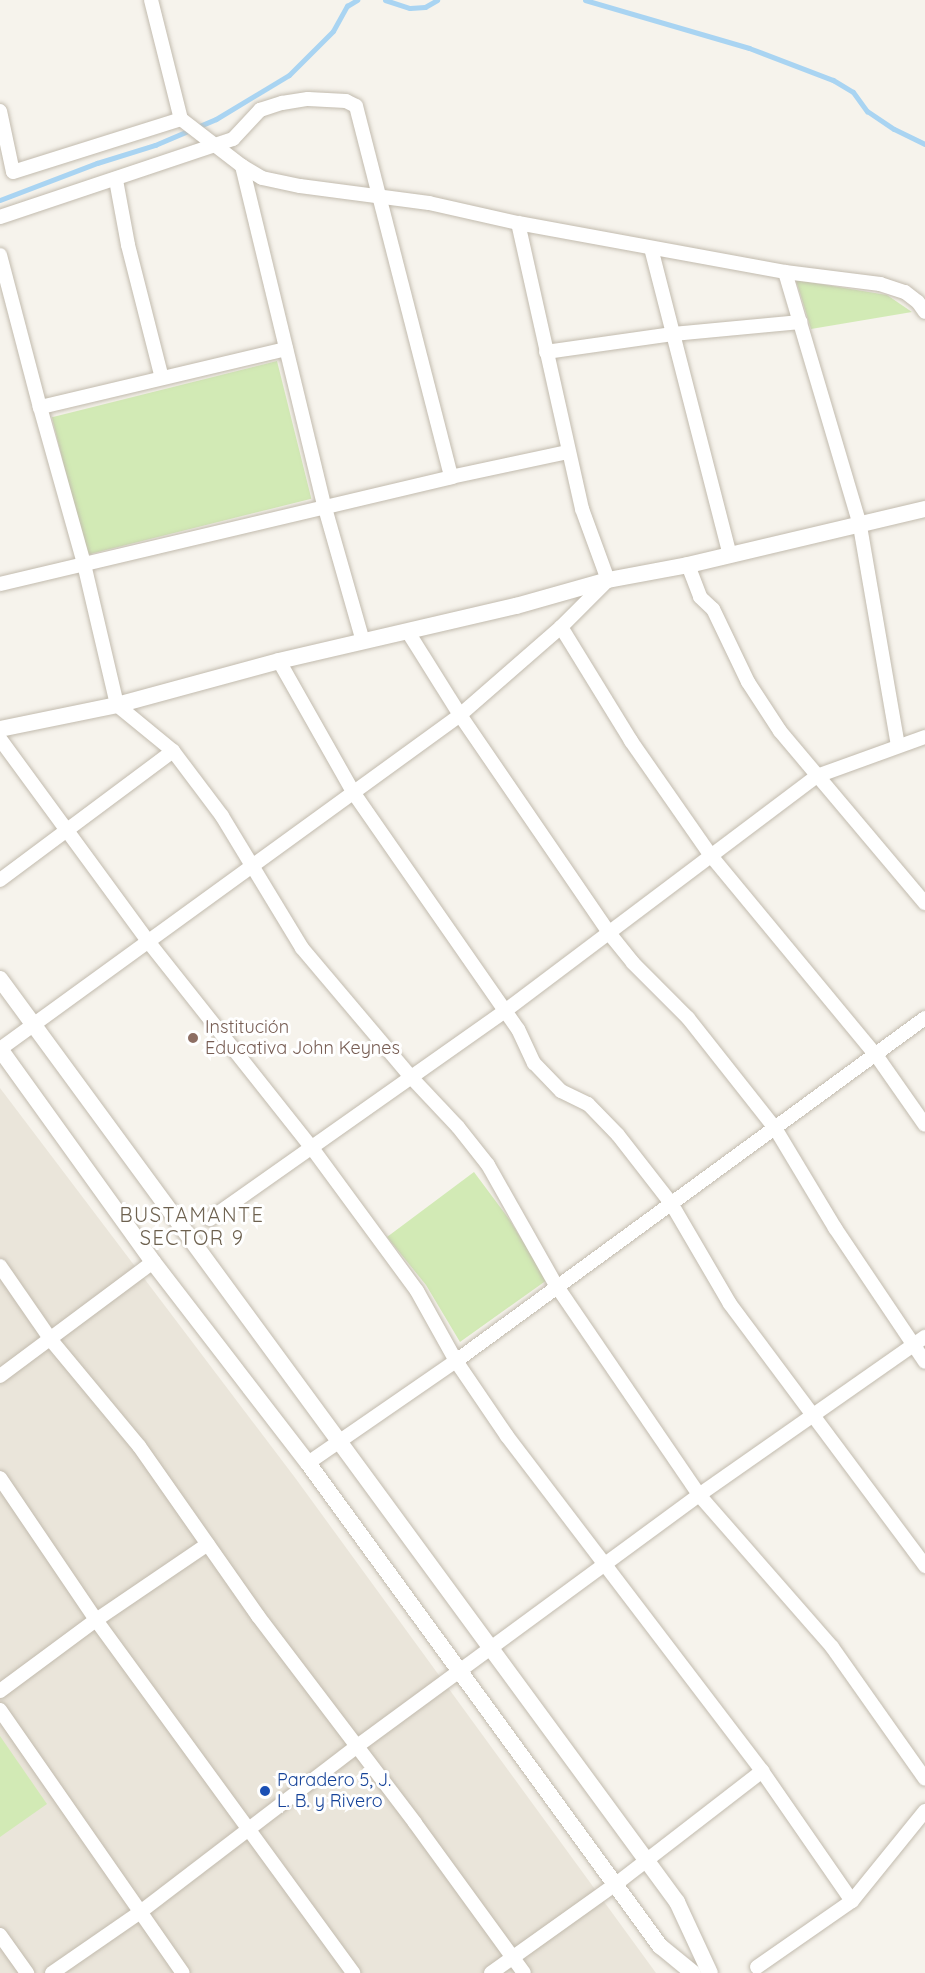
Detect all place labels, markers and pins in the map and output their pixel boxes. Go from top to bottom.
place label: Institución Educativa John Keynes [205,1017,400,1060]
marker: Institución Educativa John Keynes [186,1031,200,1045]
place label: Paradero 5, J. L. B. y Rivero [277,1770,391,1812]
marker: Paradero 5, J. L. B. y Rivero [258,1784,272,1798]

